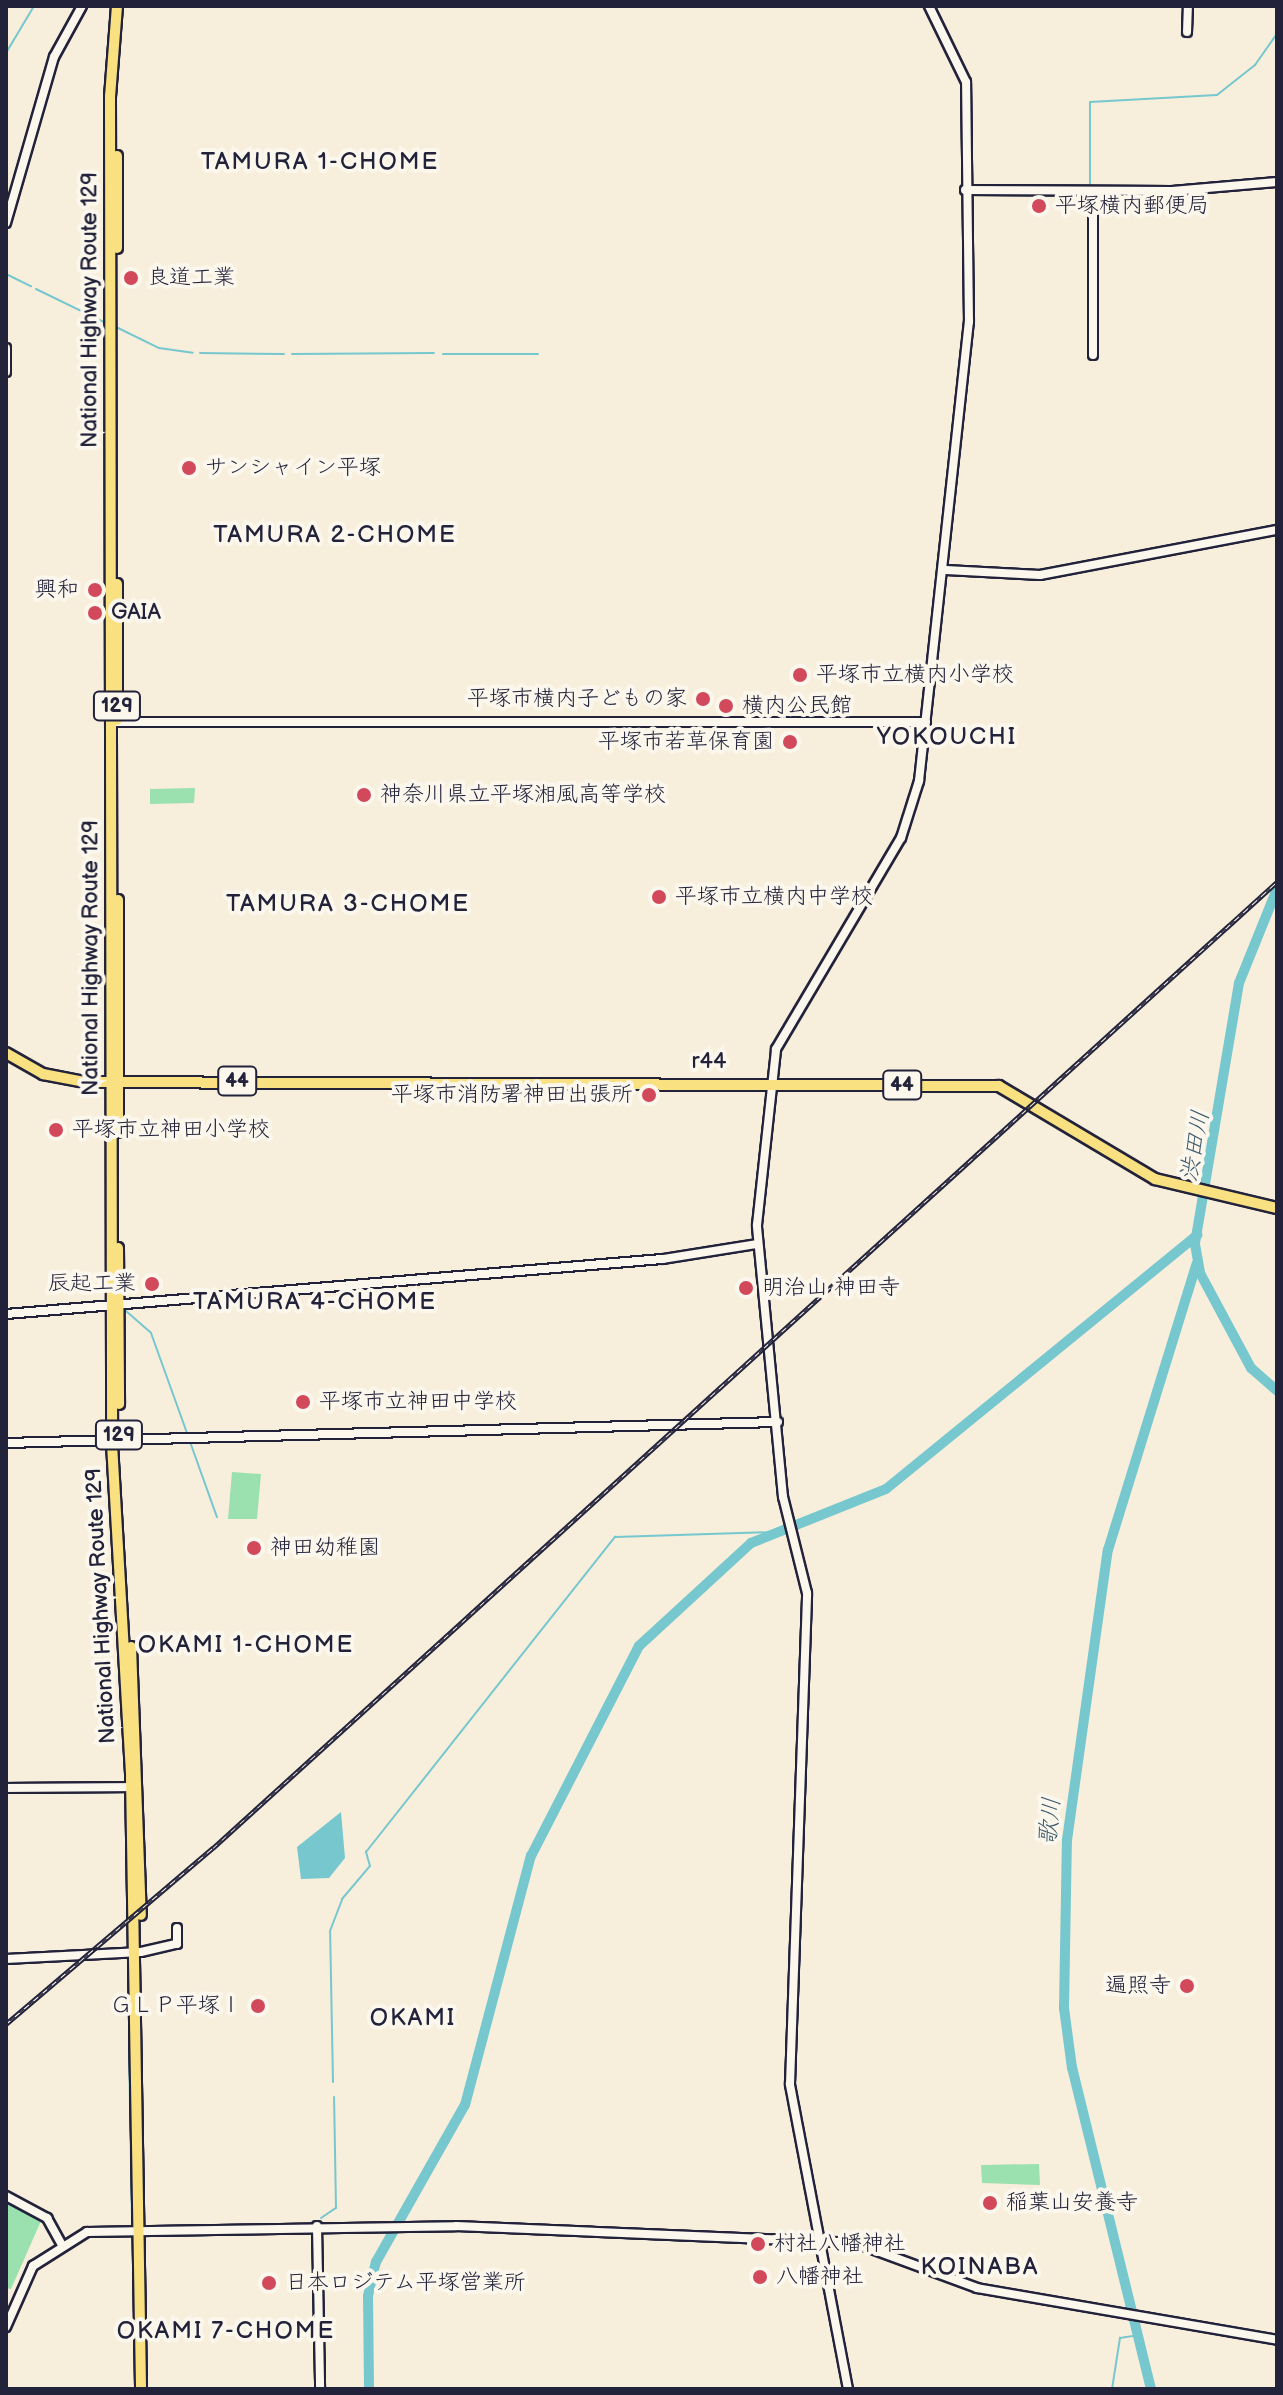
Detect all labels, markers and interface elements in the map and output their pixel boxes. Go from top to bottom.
district label: TAMURA 1-CHOME [201,148,439,176]
street label: National Highway Route 129 [77,171,103,449]
place label: 平塚横内郵便局 [1055,193,1209,219]
marker: 平塚横内郵便局 [1030,197,1048,215]
place label: 良道工業 [147,265,235,291]
marker: 良道工業 [122,269,140,287]
place label: サンシャイン平塚 [205,455,381,481]
marker: サンシャイン平塚 [180,459,198,477]
district label: TAMURA 2-CHOME [213,521,457,549]
place label: 興和 [35,577,79,603]
marker: 興和 [86,581,104,599]
place label: GAIA [111,600,161,626]
marker: GAIA [86,604,104,622]
place label: 平塚市立横内小学校 [816,662,1014,688]
marker: 平塚市立横内小学校 [791,666,809,684]
place label: 平塚市横内子どもの家 [467,686,687,712]
road number: 129 [91,690,143,722]
marker: 平塚市横内子どもの家 [694,690,712,708]
place label: 横内公民館 [742,693,852,719]
marker: 横内公民館 [717,697,735,715]
district label: YOKOUCHI [877,723,1017,751]
place label: 平塚市若草保育園 [598,729,774,755]
marker: 平塚市若草保育園 [781,733,799,751]
place label: 神奈川県立平塚湘風高等学校 [380,782,666,808]
marker: 神奈川県立平塚湘風高等学校 [355,786,373,804]
street label: National Highway Route 129 [78,819,104,1097]
place label: 平塚市立横内中学校 [675,884,873,910]
marker: 平塚市立横内中学校 [650,888,668,906]
district label: TAMURA 3-CHOME [226,890,470,918]
street label: r44 [692,1049,726,1075]
road number: 44 [217,1065,257,1097]
road number: 44 [882,1069,922,1101]
place label: 平塚市消防署神田出張所 [391,1082,633,1108]
marker: 平塚市消防署神田出張所 [640,1086,658,1104]
water label: 渋田川 [1175,1108,1215,1184]
place label: 平塚市立神田小学校 [72,1117,270,1143]
marker: 平塚市立神田小学校 [47,1121,65,1139]
place label: 辰起工業 [48,1271,136,1297]
marker: 辰起工業 [143,1275,161,1293]
place label: 明治山 神田寺 [762,1275,900,1301]
marker: 明治山 神田寺 [737,1279,755,1297]
district label: TAMURA 4-CHOME [193,1288,437,1316]
place label: 平塚市立神田中学校 [319,1389,517,1415]
marker: 平塚市立神田中学校 [294,1393,312,1411]
road number: 129 [93,1419,145,1451]
street label: National Highway Route 129 [81,1467,121,1745]
place label: 神田幼稚園 [270,1535,380,1561]
marker: 神田幼稚園 [245,1539,263,1557]
district label: OKAMI 1-CHOME [138,1631,354,1659]
water label: 歌川 [1034,1796,1066,1846]
place label: 遍照寺 [1105,1973,1171,1999]
marker: 遍照寺 [1178,1977,1196,1995]
place label: ＧＬＰ平塚Ⅰ [110,1993,242,2019]
marker: ＧＬＰ平塚Ⅰ [249,1997,267,2015]
district label: OKAMI [370,2004,456,2032]
place label: 稲葉山安養寺 [1006,2190,1138,2216]
marker: 稲葉山安養寺 [981,2194,999,2212]
place label: 村社八幡神社 [774,2231,906,2257]
marker: 村社八幡神社 [749,2235,767,2253]
district label: KOINABA [921,2253,1039,2281]
place label: 八幡神社 [776,2264,864,2290]
marker: 八幡神社 [751,2268,769,2286]
place label: 日本ロジテム平塚営業所 [285,2270,527,2296]
marker: 日本ロジテム平塚営業所 [260,2274,278,2292]
district label: OKAMI 7-CHOME [116,2317,336,2345]

